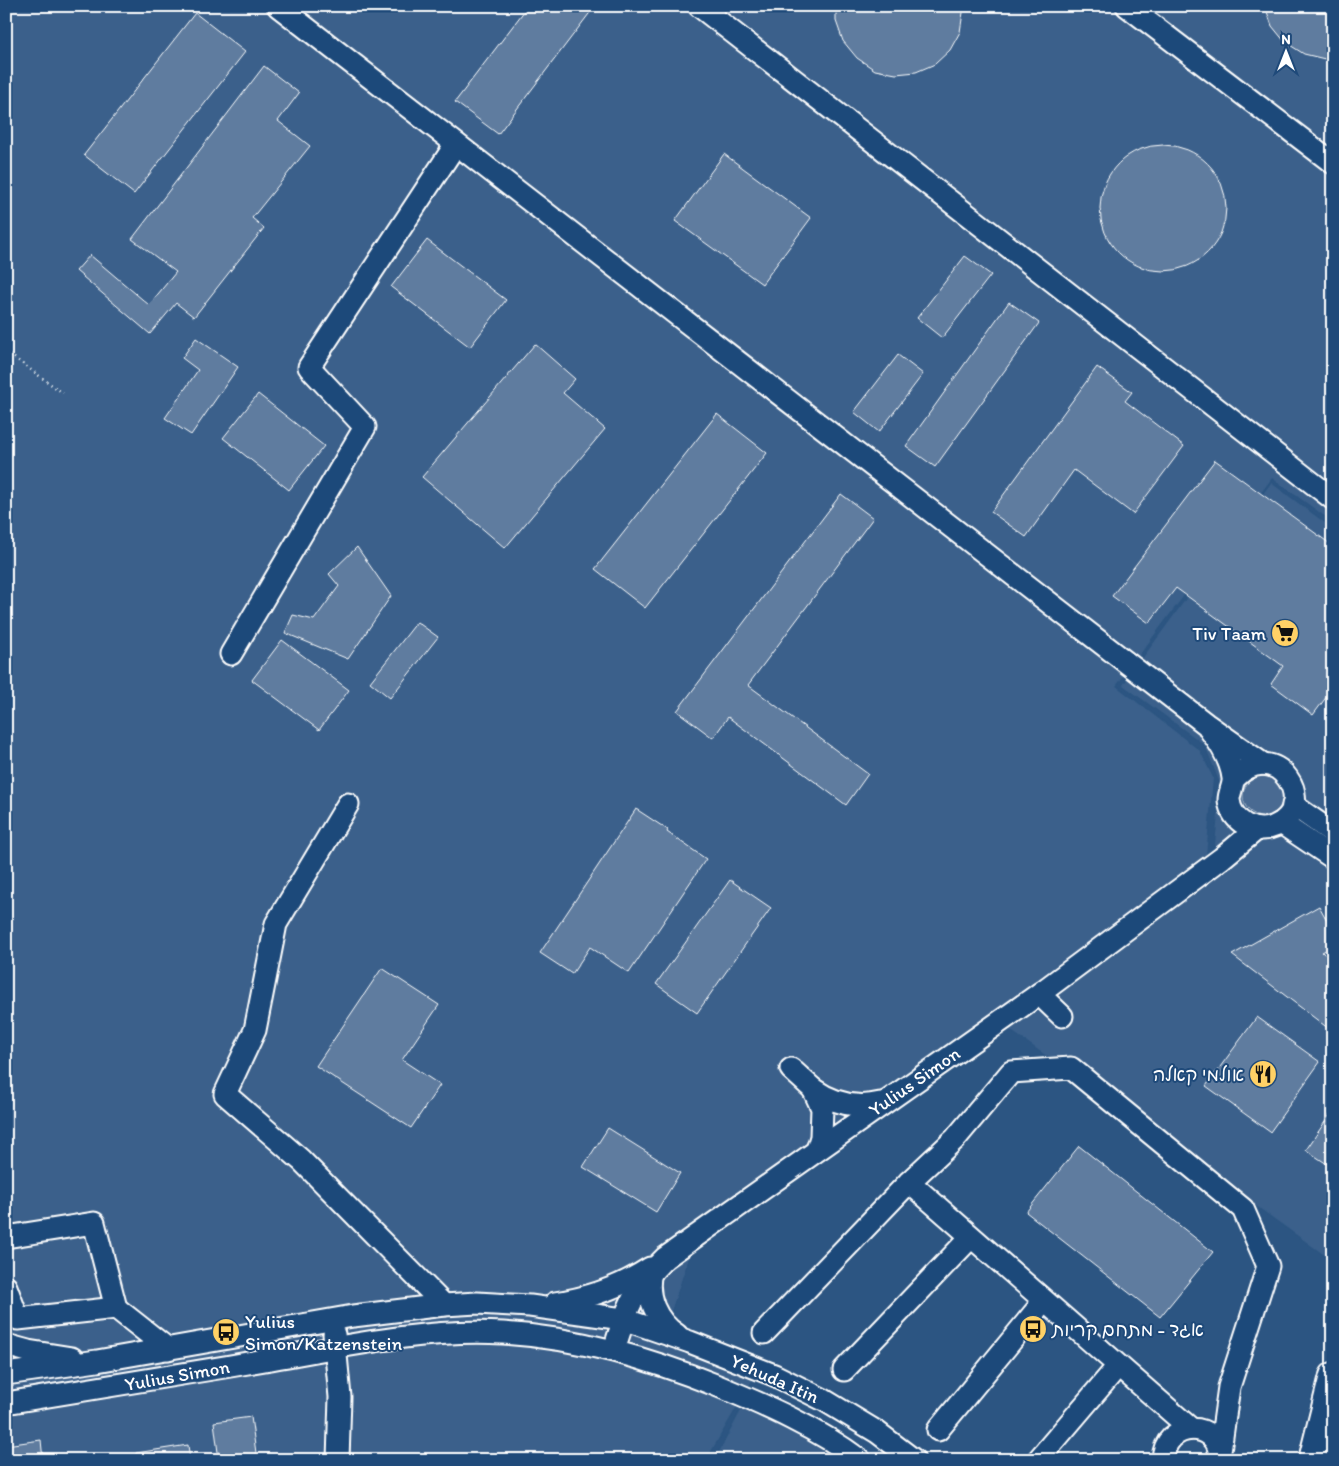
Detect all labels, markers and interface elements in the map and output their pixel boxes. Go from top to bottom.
north arrow [1262,28,1312,78]
text: N [1281,31,1291,48]
supermarket icon: Tiv Taam [1270,618,1300,648]
place label: Tiv Taam [1192,622,1267,645]
street label: Yulius Simon [864,1041,965,1121]
restaurant icon: אולמי קאלה [1248,1059,1278,1089]
place label: אולמי קאלה [1153,1063,1244,1086]
place label: Yulius Simon/Katzenstein [245,1310,402,1355]
bus stop icon: אגד - מתחם קריות [1018,1314,1048,1344]
bus stop icon: Yulius Simon/Katzenstein [211,1317,241,1347]
place label: אגד - מתחם קריות [1051,1318,1204,1341]
street label: Yehuda Itin [727,1349,823,1408]
street label: Yulius Simon [123,1355,232,1396]

